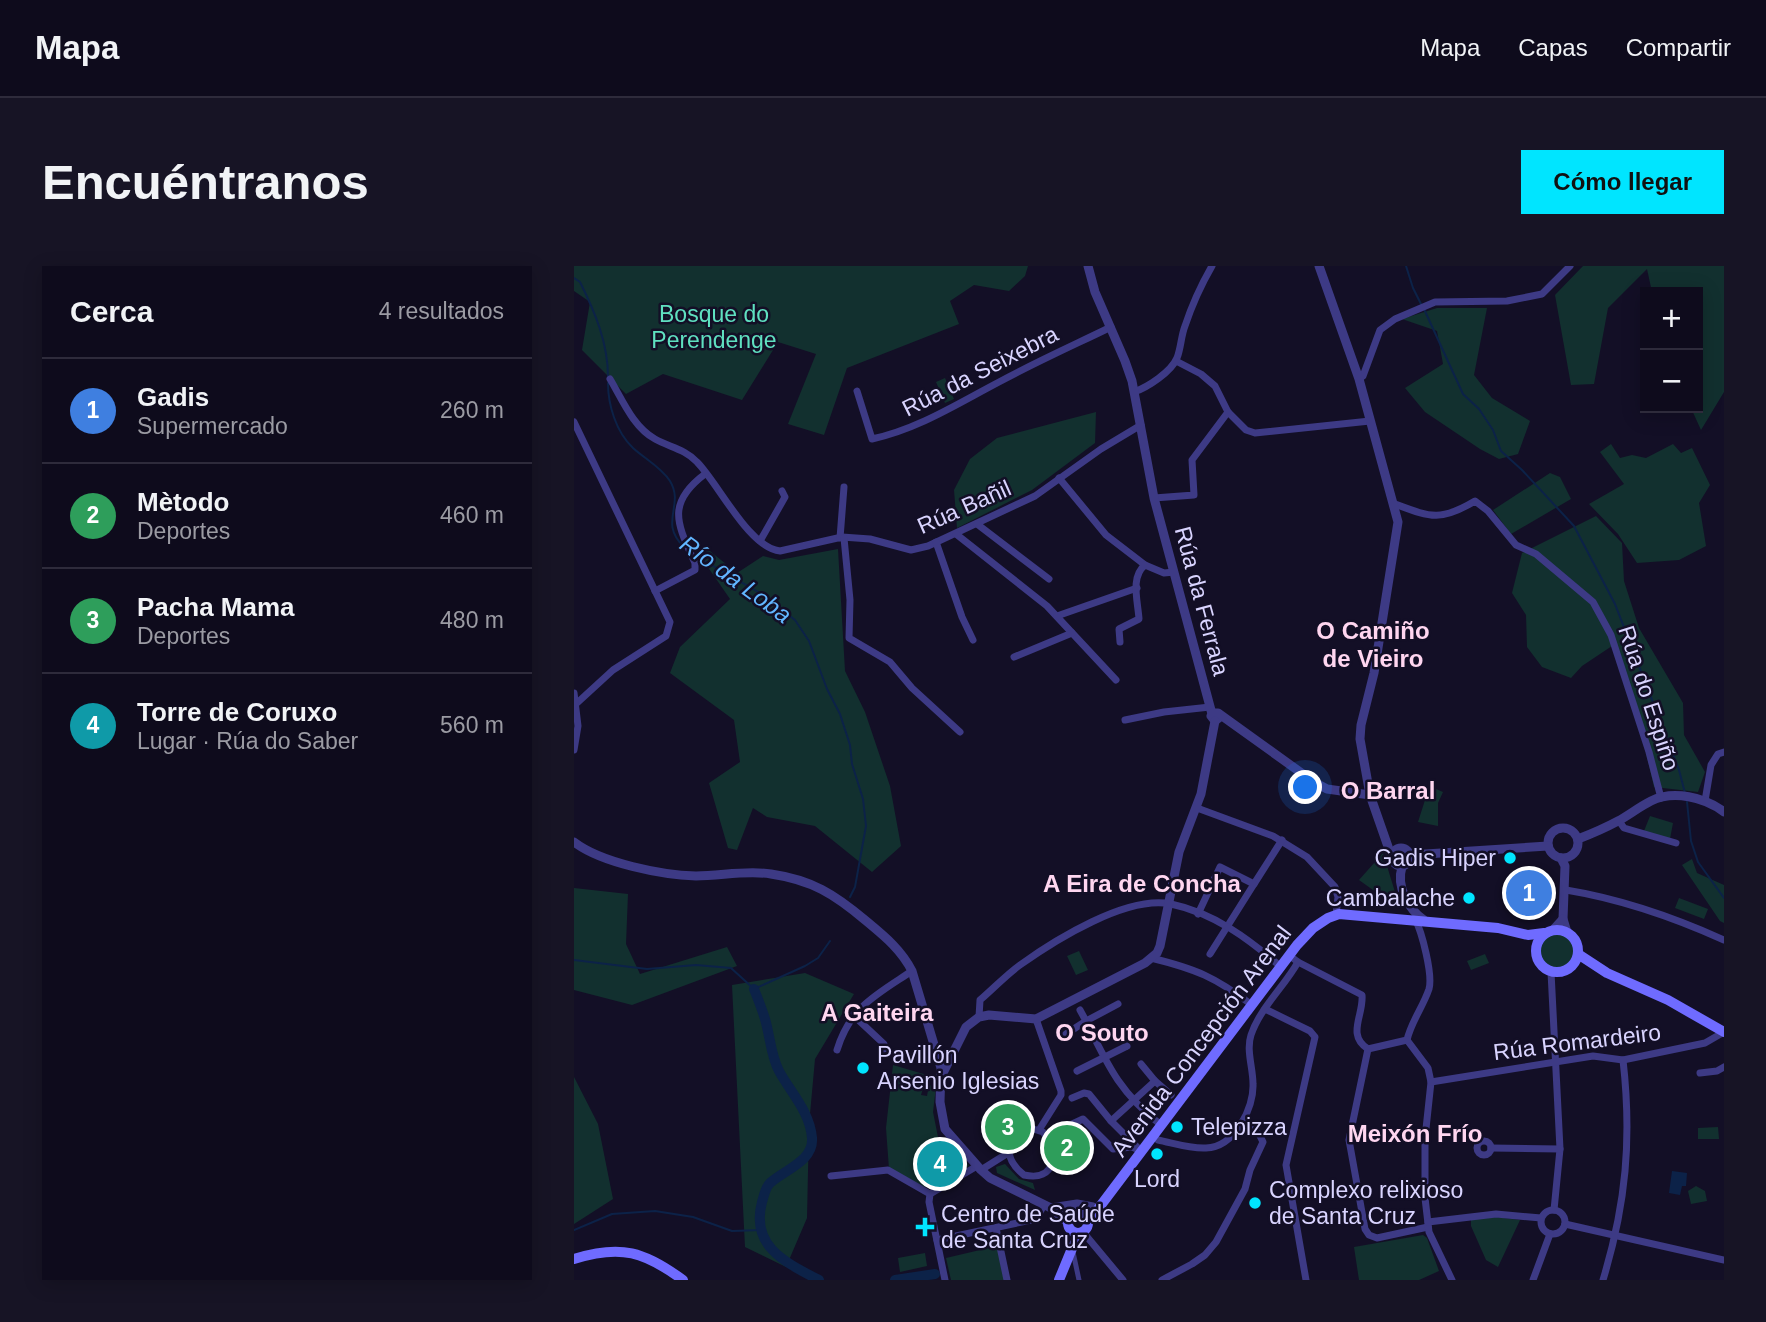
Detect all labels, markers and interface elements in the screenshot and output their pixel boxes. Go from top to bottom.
text: Mapa [35,29,119,66]
text: Mapa [1420,34,1480,61]
text: Capas [1518,34,1588,61]
text: Compartir [1626,34,1731,61]
button: Cómo llegar [1521,150,1724,214]
text: Encuéntranos [42,155,369,209]
map controls [1640,287,1703,413]
button: + [1640,287,1703,350]
text: Cerca [70,295,153,328]
text: 4 resultados [379,298,504,324]
park label: Bosque do Perendenge [651,301,777,353]
street label: Rúa da Seixebra [898,320,1062,421]
button: − [1640,350,1703,413]
text: Gadis [137,382,209,412]
text: 1 [87,397,99,423]
text: 260 m [440,397,504,423]
text: Supermercado [137,413,288,439]
street label: Rúa Bañil [913,475,1015,539]
text: Mètodo [137,487,229,517]
text: 2 [87,502,99,528]
text: 460 m [440,502,504,528]
text: Deportes [137,518,230,544]
street label: Rúa da Ferrala [1170,524,1234,679]
water label: Río da Loba [675,530,797,628]
text: Pacha Mama [137,592,295,622]
text: 3 [87,607,99,633]
text: 480 m [440,607,504,633]
district label: O Camiño de Vieiro [1316,617,1430,672]
street label: Rúa do Espiño [1613,622,1685,774]
text: Deportes [137,623,230,649]
text: Torre de Coruxo [137,697,337,727]
text: 4 [87,712,99,738]
text: 560 m [440,712,504,738]
text: Lugar · Rúa do Saber [137,728,358,754]
your location [1288,770,1322,804]
district label: O Barral [1341,777,1435,804]
place label: Gadis Hiper [1375,845,1496,871]
marker: Gadis Hiper [1502,850,1518,866]
pin: 1 [1506,867,1552,919]
district label: A Eira de Concha [1043,870,1242,897]
place label: Cambalache [1326,885,1455,911]
marker: Cambalache [1461,890,1477,906]
street label: Avenida Concepción Arenal [1106,921,1296,1161]
district label: A Gaiteira [821,999,934,1026]
district label: O Souto [1055,1019,1149,1046]
street label: Rúa Romardeiro [1492,1019,1662,1065]
place label: Pavillón Arsenio Iglesias [877,1042,1039,1094]
marker: Pavillón Arsenio Iglesias [855,1060,871,1076]
pin: 3 [985,1101,1031,1153]
place label: Telepizza [1191,1114,1287,1140]
marker: Telepizza [1169,1119,1185,1135]
district label: Meixón Frío [1348,1120,1482,1147]
pin: 2 [1044,1122,1090,1174]
pin: 4 [917,1138,963,1190]
marker: Lord [1149,1146,1165,1162]
place label: Lord [1134,1166,1180,1192]
place label: Complexo relixioso de Santa Cruz [1269,1177,1463,1229]
marker: Complexo relixioso de Santa Cruz [1247,1195,1263,1211]
place label: Centro de Saúde de Santa Cruz [941,1201,1115,1253]
marker: Centro de Saúde de Santa Cruz [915,1217,935,1237]

